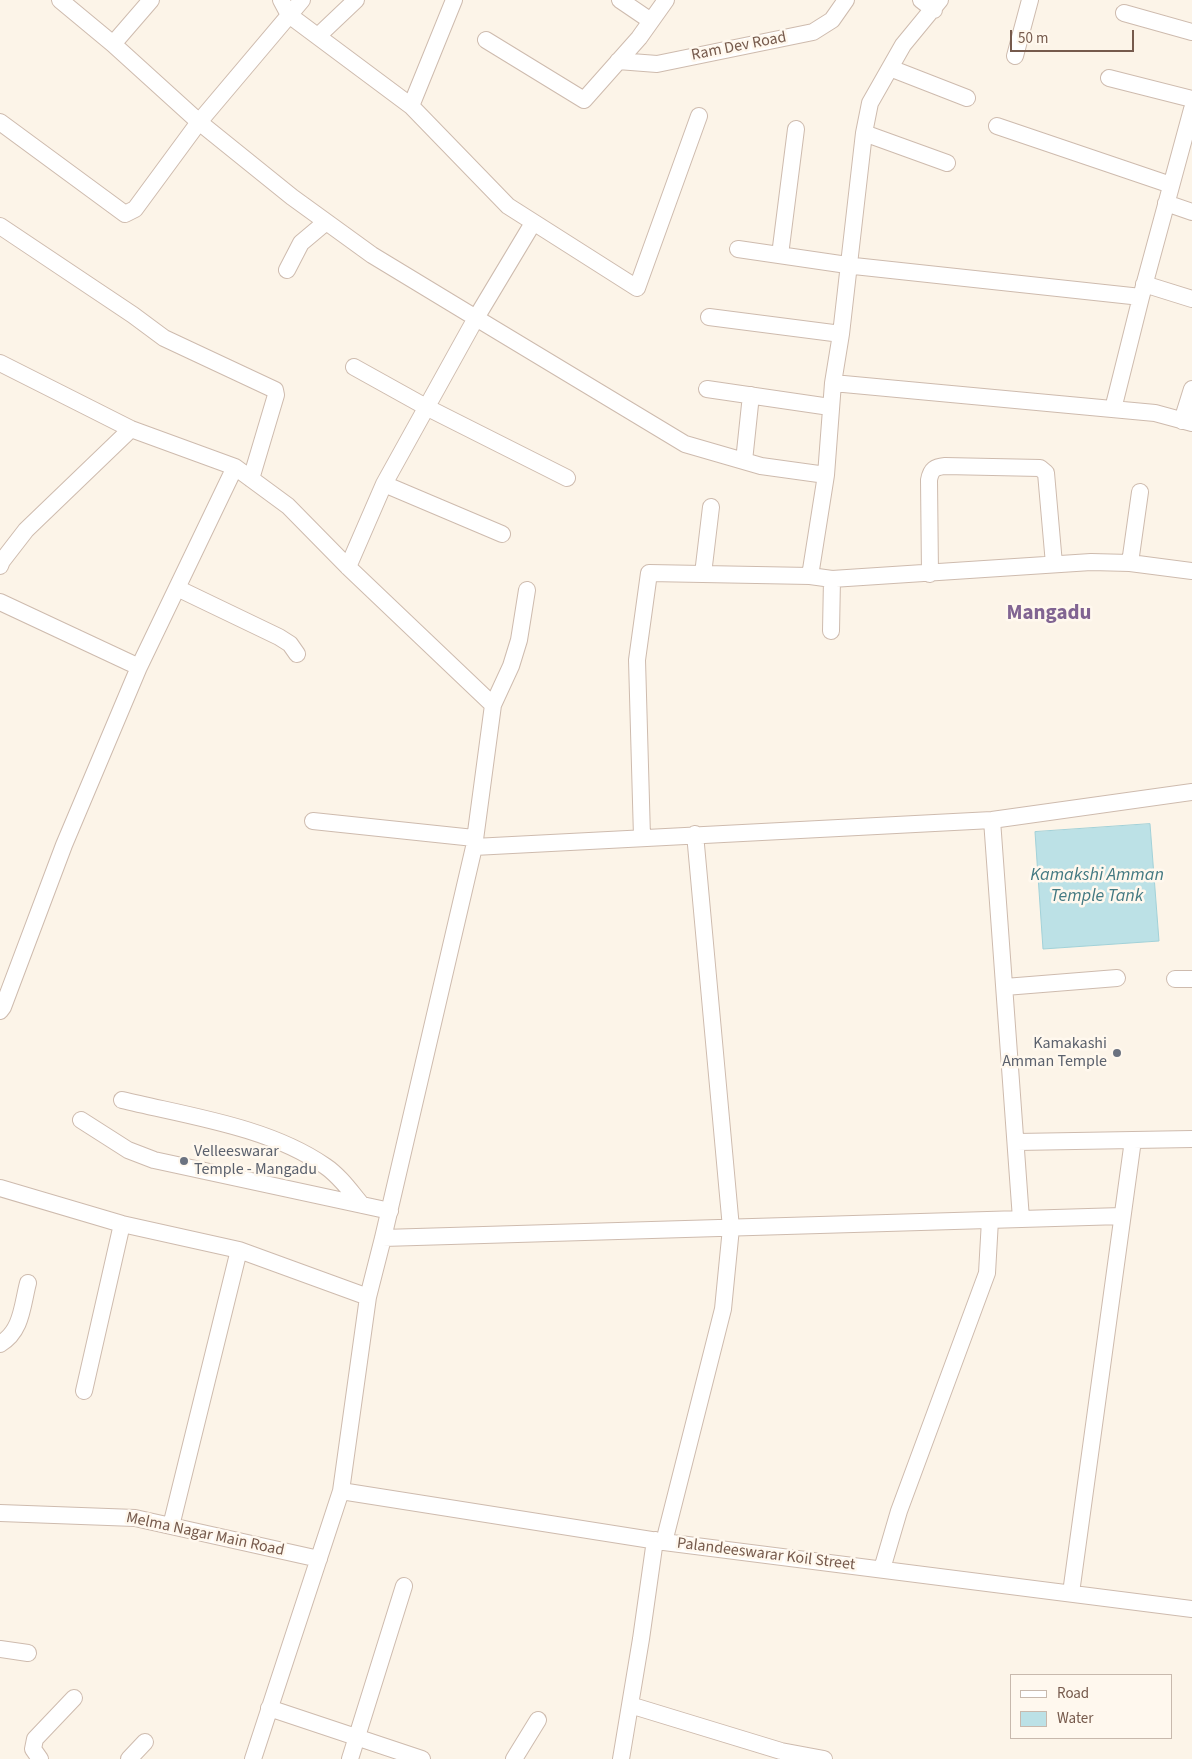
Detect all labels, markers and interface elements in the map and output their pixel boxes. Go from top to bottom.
scale bar [1012,20,1136,52]
street label: Ram Dev Road [690,28,788,66]
text: 50 m [1018,28,1048,49]
district label: Mangadu [1007,601,1091,627]
water label: Kamakshi Amman Temple Tank [1030,865,1164,908]
place label: Kamakashi Amman Temple [1002,1034,1107,1072]
marker: Kamakashi Amman Temple [1111,1047,1123,1059]
place label: Velleeswarar Temple - Mangadu [194,1142,317,1180]
marker: Velleeswarar Temple - Mangadu [178,1155,190,1167]
street label: Melma Nagar Main Road [124,1509,286,1561]
street label: Palandeeswarar Koil Street [676,1535,856,1575]
legend [1010,1674,1172,1739]
text: Road [1057,1683,1089,1704]
text: Water [1057,1708,1093,1729]

